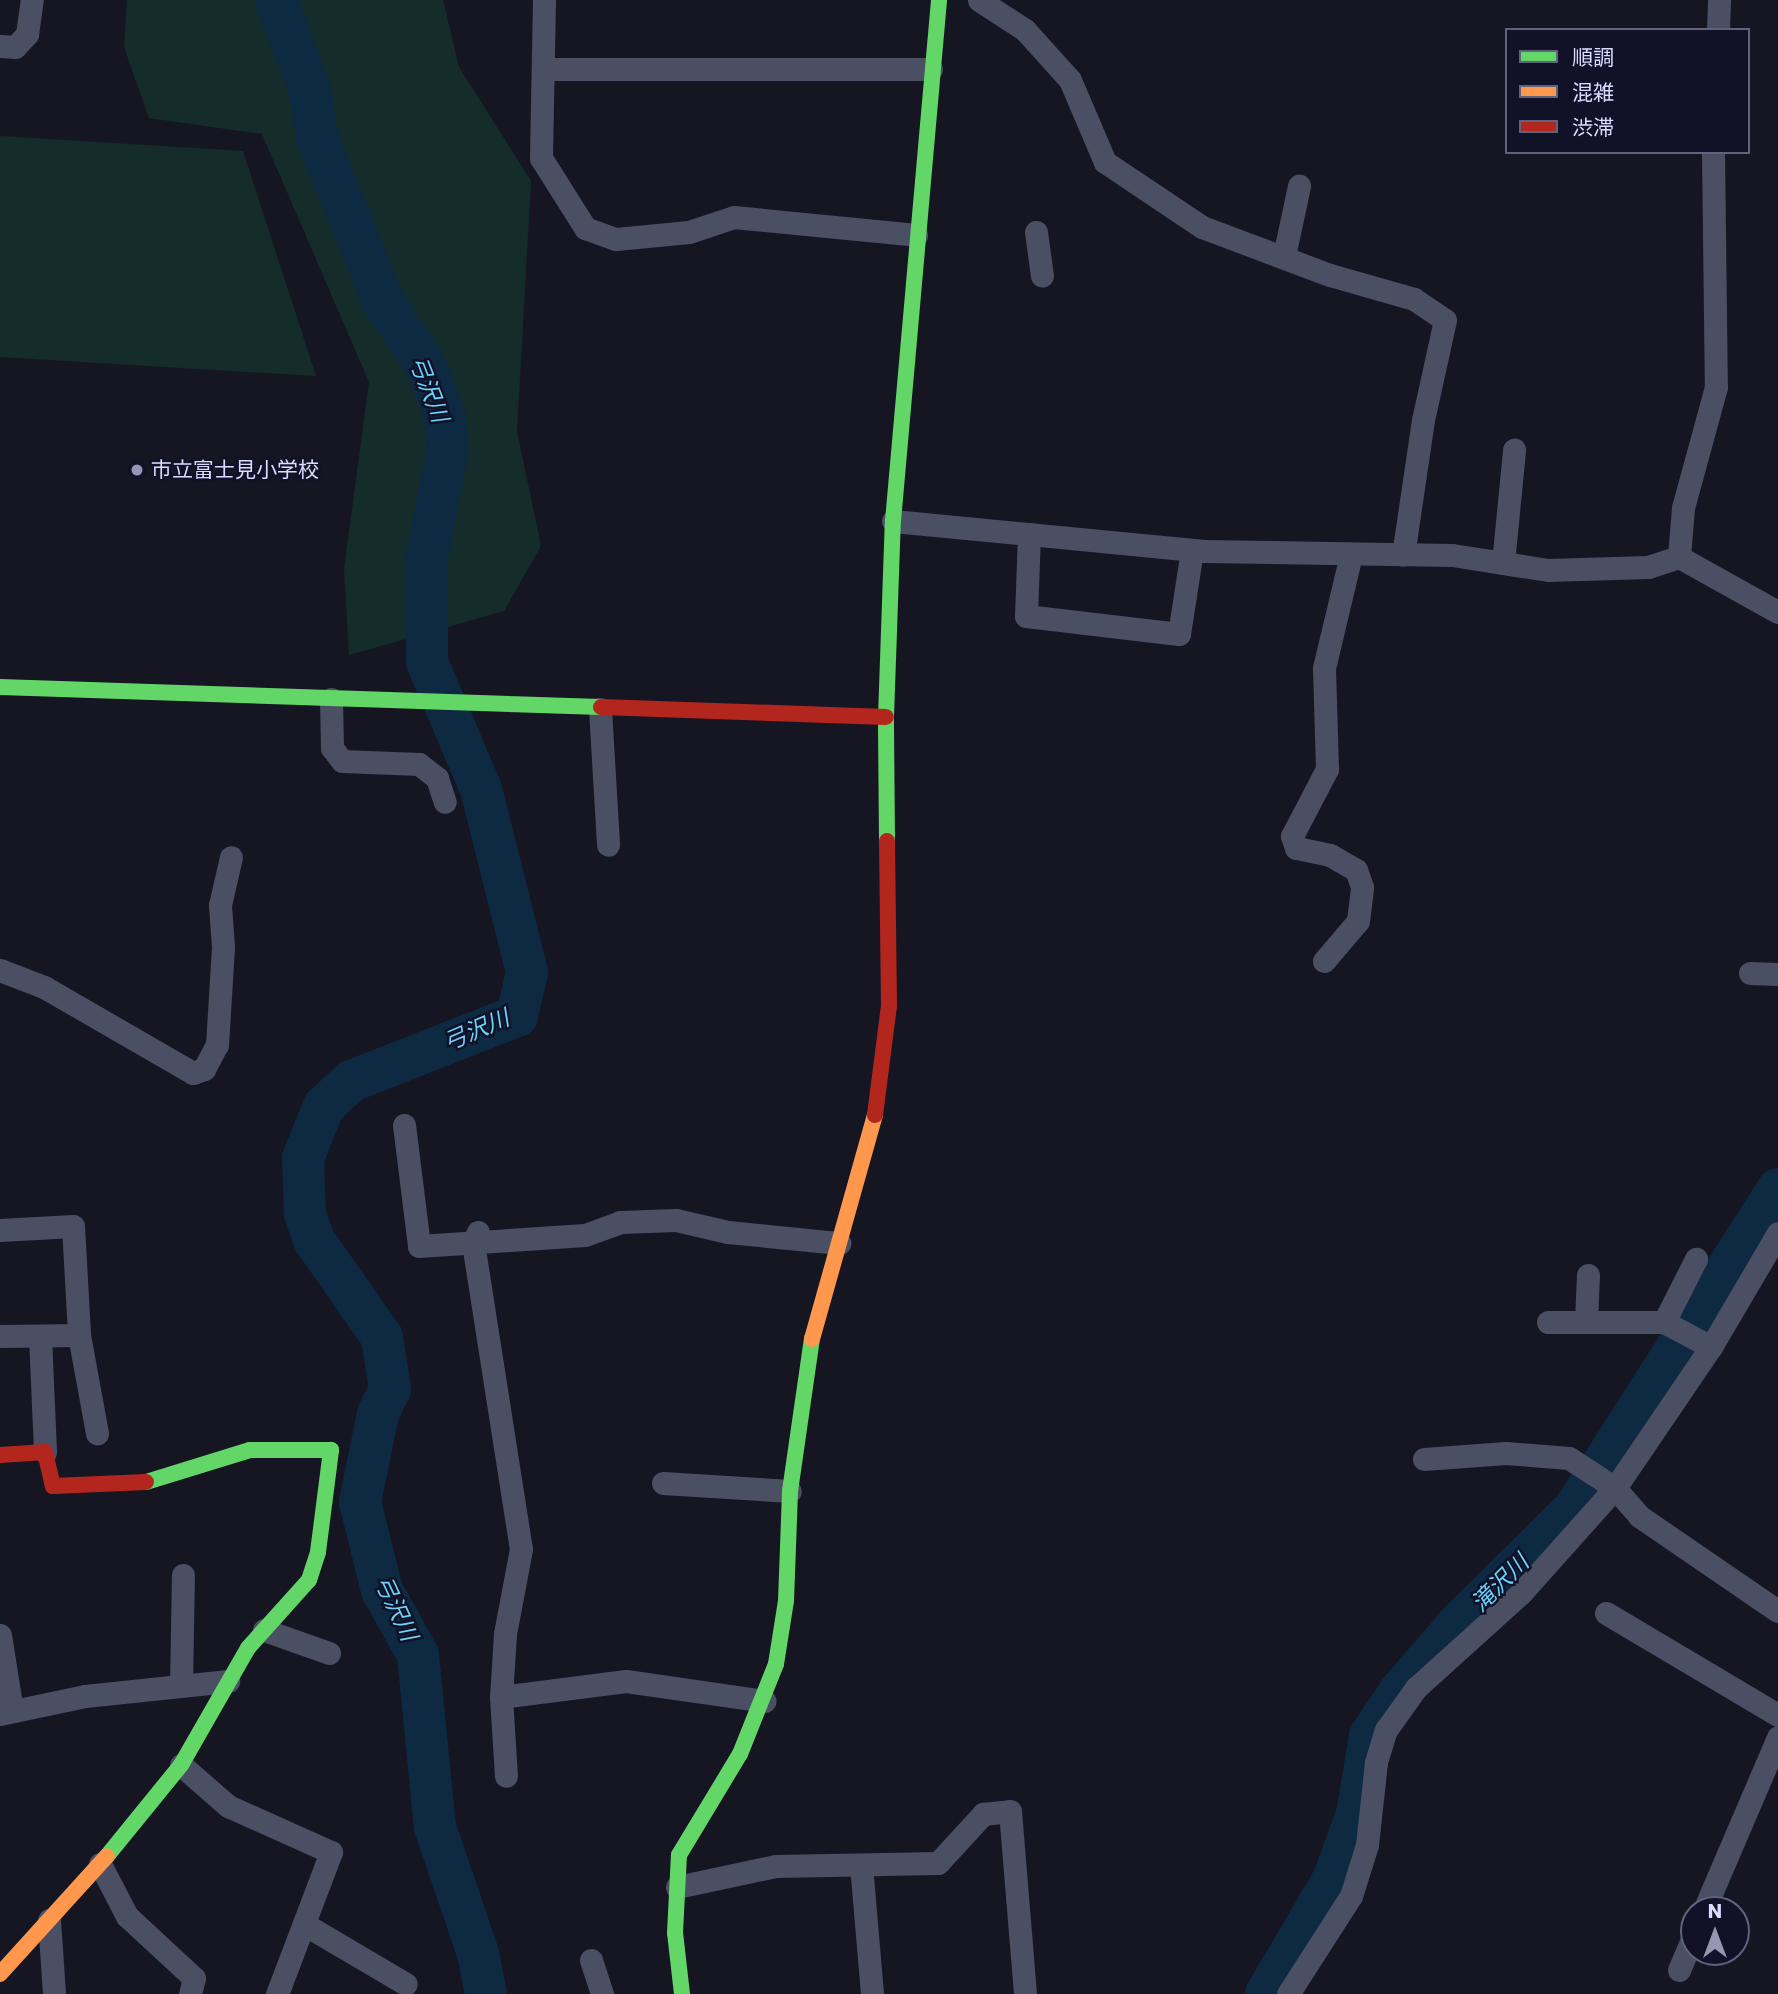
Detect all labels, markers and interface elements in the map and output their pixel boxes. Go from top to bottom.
legend [1505,28,1750,154]
text: 順調 [1572,43,1614,72]
text: 混雑 [1572,78,1614,107]
text: 渋滞 [1572,113,1614,142]
water label: 弓沢川 [404,352,454,426]
place label: 市立富士見小学校 [151,457,319,483]
marker: 市立富士見小学校 [129,462,145,478]
water label: 弓沢川 [439,1004,513,1056]
water label: 滝沢川 [1466,1549,1534,1617]
water label: 弓沢川 [369,1571,423,1645]
north arrow [1680,1896,1750,1966]
text: N [1708,1898,1722,1925]

